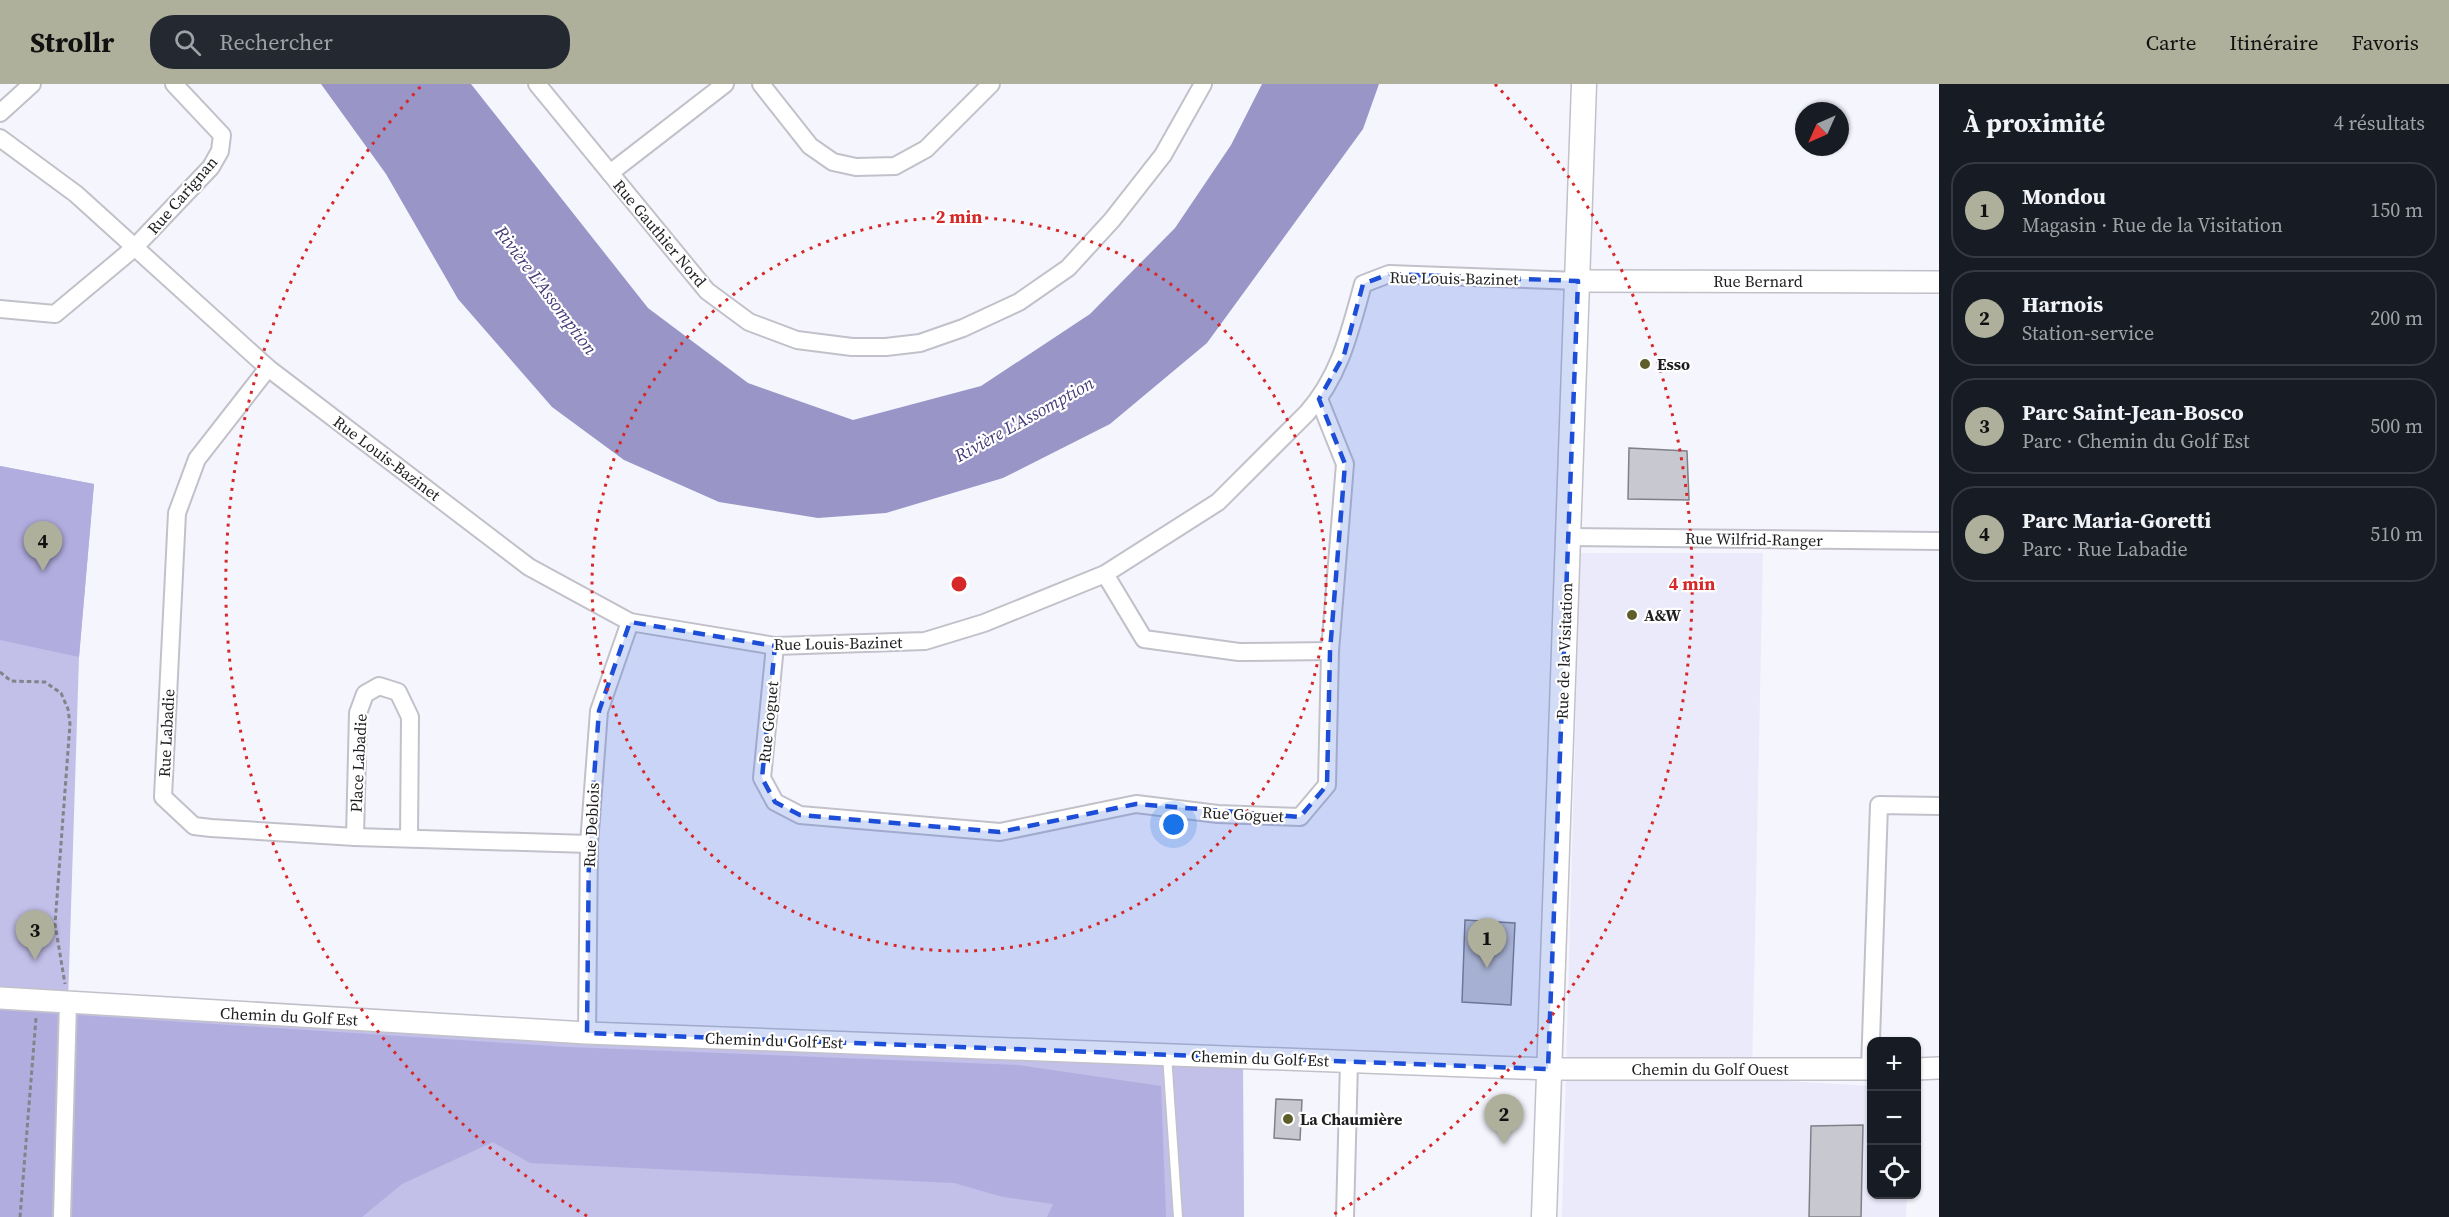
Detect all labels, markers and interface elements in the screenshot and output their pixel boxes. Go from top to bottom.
search box [150,15,570,69]
text: Strollr [30,23,114,61]
icon: search [171,26,204,59]
text: Rechercher [219,27,333,57]
text: Carte [2146,28,2196,57]
text: Itinéraire [2229,28,2318,57]
text: Favoris [2351,28,2419,57]
north arrow [1795,102,1849,156]
text: À proximité [1963,105,2105,141]
text: 4 résultats [2334,109,2425,137]
street label: Rue Carignan [142,151,222,239]
street label: Rue Gauthier Nord [609,175,711,291]
text: Mondou [2022,181,2106,211]
text: 1 [1979,196,1990,224]
text: 150 m [2370,196,2423,224]
text: 2 min [936,204,982,229]
text: Magasin · Rue de la Visitation [2022,211,2283,239]
water label: Rivière L'Assomption [488,219,603,360]
street label: Rue Louis-Bazinet [1389,266,1519,290]
street label: Rue Bernard [1713,270,1803,292]
text: Harnois [2022,289,2103,319]
text: 2 [1979,304,1990,332]
text: 200 m [2370,304,2423,332]
text: Station-service [2022,319,2154,347]
place label: Esso [1657,353,1690,375]
marker: Esso [1638,357,1652,371]
water label: Rivière L'Assomption [949,370,1098,468]
text: Parc Saint-Jean-Bosco [2022,397,2244,427]
street label: Rue Louis-Bazinet [329,410,446,506]
text: 3 [1979,412,1990,440]
text: 500 m [2370,412,2423,440]
text: Parc · Chemin du Golf Est [2022,427,2250,455]
text: Parc Maria-Goretti [2022,505,2211,535]
text: 4 [1979,520,1990,548]
text: 510 m [2370,520,2423,548]
pin: 4 [24,522,63,571]
street label: Rue Wilfrid-Ranger [1685,527,1823,551]
text: Parc · Rue Labadie [2022,535,2188,563]
text: 4 min [1669,571,1715,596]
centre of rings [949,574,969,594]
street label: Rue de la Visitation [1551,582,1577,720]
place label: A&W [1644,604,1681,626]
marker: A&W [1625,608,1639,622]
street label: Rue Louis-Bazinet [773,631,903,655]
street label: Rue Goguet [753,679,783,764]
street label: Rue Labadie [153,688,179,778]
street label: Place Labadie [344,713,372,813]
street label: Rue Deblois [578,782,604,868]
street label: Rue Goguet [1202,801,1285,827]
your location [1159,810,1188,839]
pin: 3 [15,910,54,960]
pin: 1 [1468,918,1506,968]
street label: Chemin du Golf Est [220,1001,359,1031]
street label: Chemin du Golf Est [705,1027,844,1053]
map controls [1867,1037,1921,1199]
button: + [1867,1037,1921,1091]
street label: Chemin du Golf Est [1191,1045,1330,1071]
street label: Chemin du Golf Ouest [1632,1058,1789,1080]
button: − [1867,1091,1921,1145]
pin: 2 [1484,1094,1524,1144]
place label: La Chaumière [1300,1108,1402,1130]
marker: La Chaumière [1281,1112,1295,1126]
button: locate [1867,1145,1921,1199]

